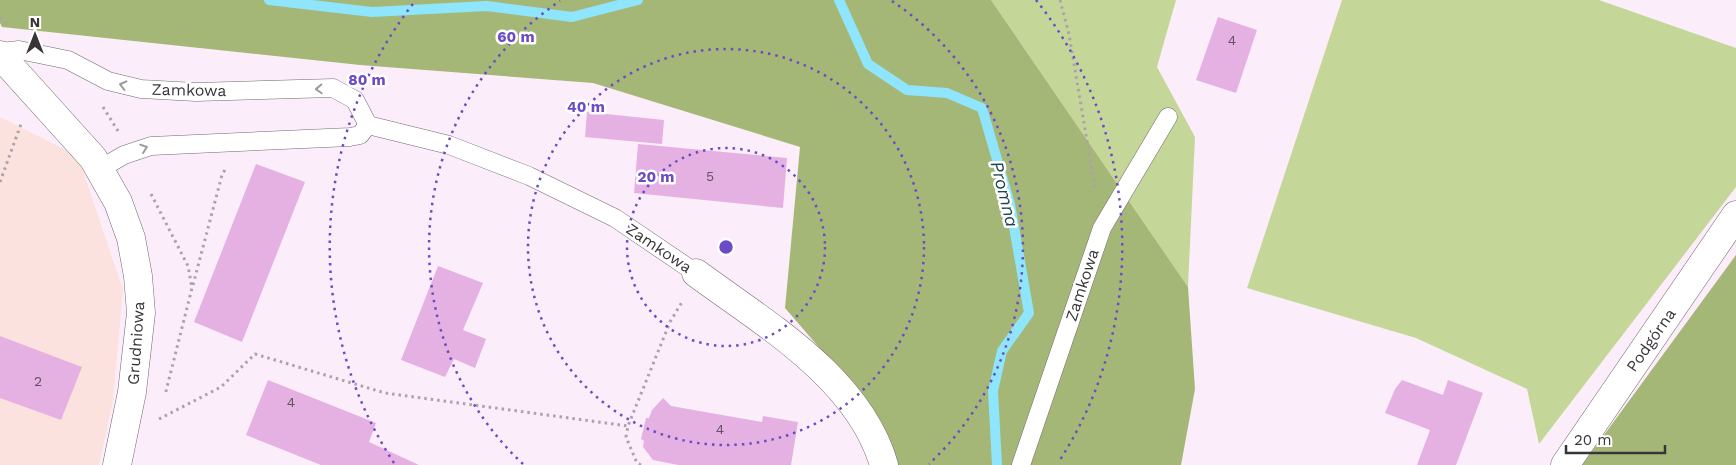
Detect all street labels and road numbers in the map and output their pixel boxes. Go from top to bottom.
street label: Zamkowa [151,80,227,100]
street label: Zamkowa [623,219,695,277]
street label: Zamkowa [1061,247,1103,323]
street label: Grudniowa [124,301,148,385]
street label: Podgórna [1622,305,1680,375]

